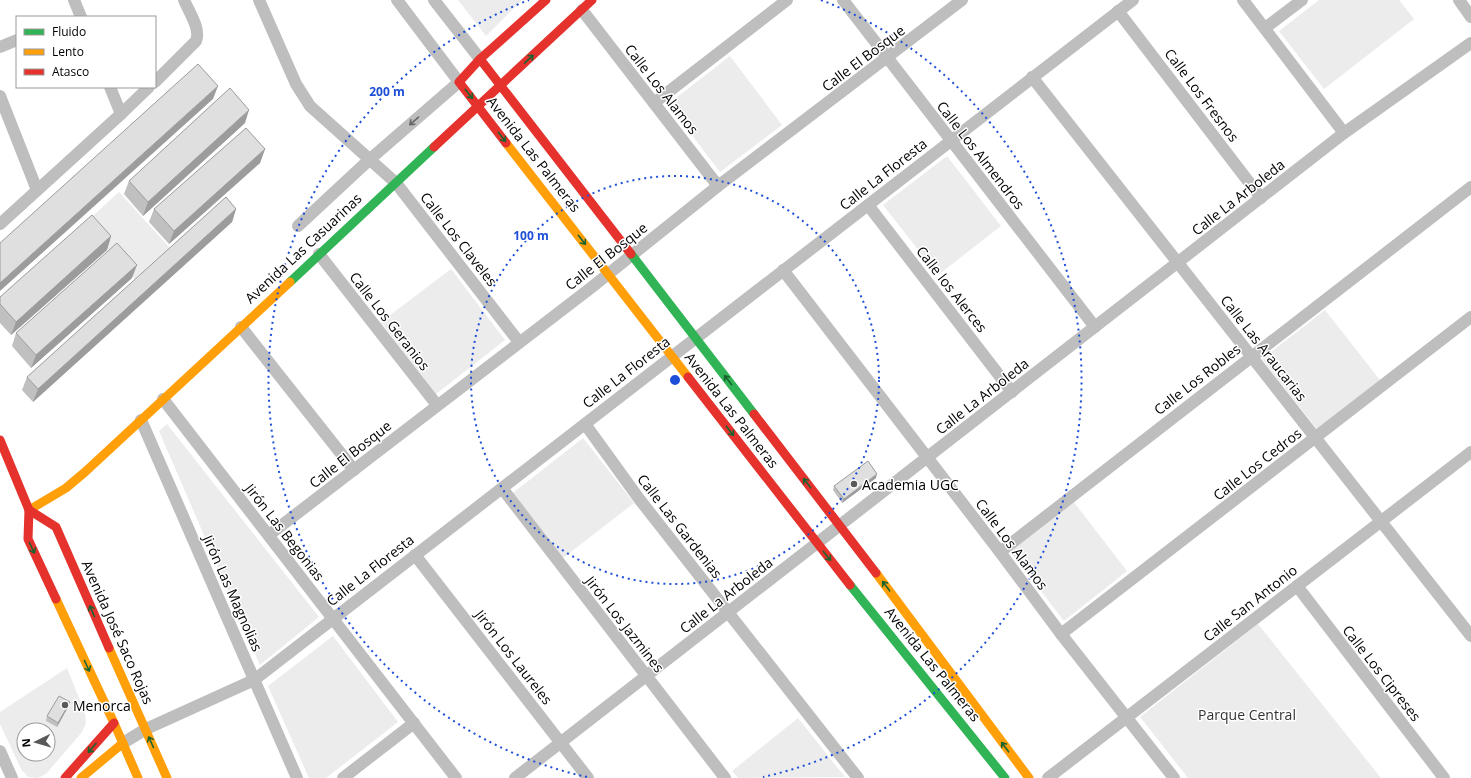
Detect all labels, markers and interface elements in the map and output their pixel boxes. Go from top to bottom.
legend [16,16,156,88]
street label: Calle El Bosque [818,20,908,95]
text: Fluido [52,23,86,40]
street label: Calle Los Alamos [621,40,703,138]
text: Lento [52,43,84,60]
street label: Calle Los Fresnos [1161,44,1244,146]
one-way arrow [524,54,534,64]
text: Atasco [52,63,89,80]
text: 200 m [369,83,405,100]
one-way arrow [464,89,473,99]
street label: Avenida Las Palmeras [483,92,585,216]
street label: Calle Los Almendros [933,97,1029,213]
one-way arrow [409,116,420,125]
one-way arrow [498,131,507,142]
street label: Calle La Floresta [835,134,931,214]
street label: Calle La Arboleda [1188,155,1288,239]
street label: Calle Los Claveles [416,188,502,290]
street label: Avenida Las Casuarinas [241,189,366,307]
street label: Calle El Bosque [561,218,651,294]
text: 100 m [513,227,549,244]
one-way arrow [577,234,586,245]
street label: Calle los Alerces [912,242,992,336]
street label: Calle Los Geranios [346,268,435,374]
street label: Calle Las Araucarias [1217,291,1312,405]
street label: Calle La Floresta [578,332,674,412]
street label: Calle Los Robles [1150,339,1244,419]
street label: Avenida Las Palmeras [681,348,783,472]
street label: Calle La Arboleda [932,354,1032,438]
centre of rings [668,373,682,387]
one-way arrow [724,374,732,385]
street label: Calle El Bosque [305,416,395,492]
street label: Calle Los Cedros [1209,423,1305,505]
one-way arrow [725,426,734,437]
street label: Calle Las Gardenias [633,470,727,582]
place label: Academia UGC [862,475,959,494]
one-way arrow [803,477,812,488]
street label: Jirón Las Begonias [240,478,329,585]
marker: Academia UGC [849,479,859,489]
street label: Calle Los Alamos [971,495,1053,594]
street label: Jirón Las Magnolias [198,530,267,655]
street label: Calle La Floresta [322,530,418,610]
one-way arrow [29,542,36,554]
one-way arrow [822,551,831,562]
street label: Calle La Arboleda [676,553,776,637]
street label: Avenida José Saco Rojas [78,557,158,707]
street label: Calle San Antonio [1199,560,1301,646]
street label: Jirón Los Jazmines [580,570,669,676]
one-way arrow [882,581,890,592]
street label: Avenida Las Palmeras [881,603,985,725]
street label: Jirón Los Laureles [470,604,557,708]
one-way arrow [88,605,95,617]
street label: Calle Los Cipreses [1339,621,1426,725]
one-way arrow [84,660,91,672]
place label: Menorca [73,696,131,715]
marker: Menorca [60,700,70,710]
park label: Parque Central [1198,705,1296,724]
north arrow [16,722,56,762]
one-way arrow [147,737,155,749]
text: N [18,738,33,748]
one-way arrow [1001,741,1010,752]
one-way arrow [87,743,96,753]

